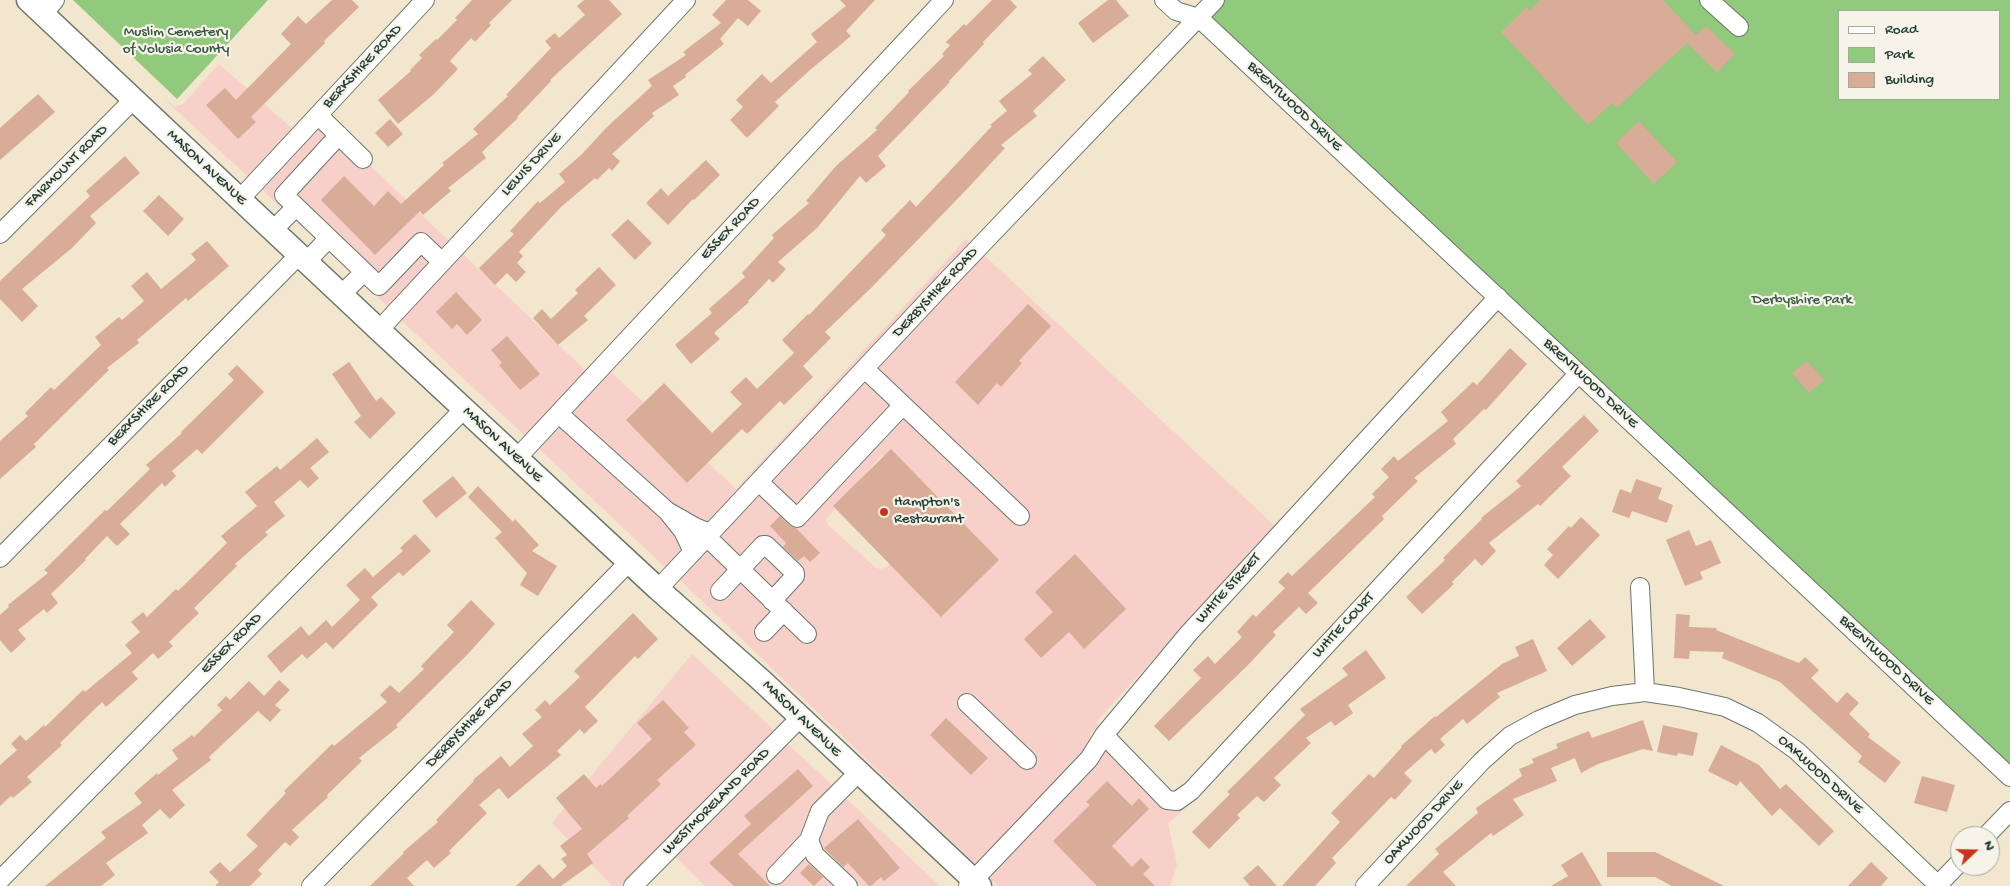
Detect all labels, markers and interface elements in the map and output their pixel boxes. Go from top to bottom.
legend [1838,10,2000,100]
street label: BERKSHIRE ROAD [319,21,407,113]
text: Road [1885,21,1918,39]
park label: Muslim Cemetery of Volusia County [123,24,229,59]
text: Park [1885,46,1914,64]
street label: BRENTWOOD DRIVE [1243,58,1345,156]
text: Building [1885,71,1934,89]
street label: FAIRMOUNT ROAD [21,121,113,213]
street label: MASON AVENUE [162,126,250,210]
street label: LEWIS DRIVE [498,129,566,201]
street label: ESSEX ROAD [697,194,765,264]
street label: DERBYSHIRE ROAD [890,244,982,342]
park label: Derbyshire Park [1752,292,1852,310]
street label: BRENTWOOD DRIVE [1539,335,1641,433]
street label: BERKSHIRE ROAD [104,361,194,451]
street label: MASON AVENUE [458,403,546,487]
place label: Hampton's Restaurant [894,494,963,529]
marker: Hampton's Restaurant [878,506,890,518]
street label: WHITE STREET [1193,550,1265,628]
street label: WHITE COURT [1309,589,1379,663]
street label: ESSEX ROAD [197,609,267,679]
street label: BRENTWOOD DRIVE [1835,612,1937,710]
street label: DERBYSHIRE ROAD [423,676,517,772]
street label: MASON AVENUE [758,677,844,761]
street label: OAKWOOD DRIVE [1773,732,1867,818]
street label: WESTMORELAND ROAD [660,745,774,859]
street label: OAKWOOD DRIVE [1380,777,1468,869]
north arrow [1950,826,2000,876]
text: N [1979,838,1998,853]

